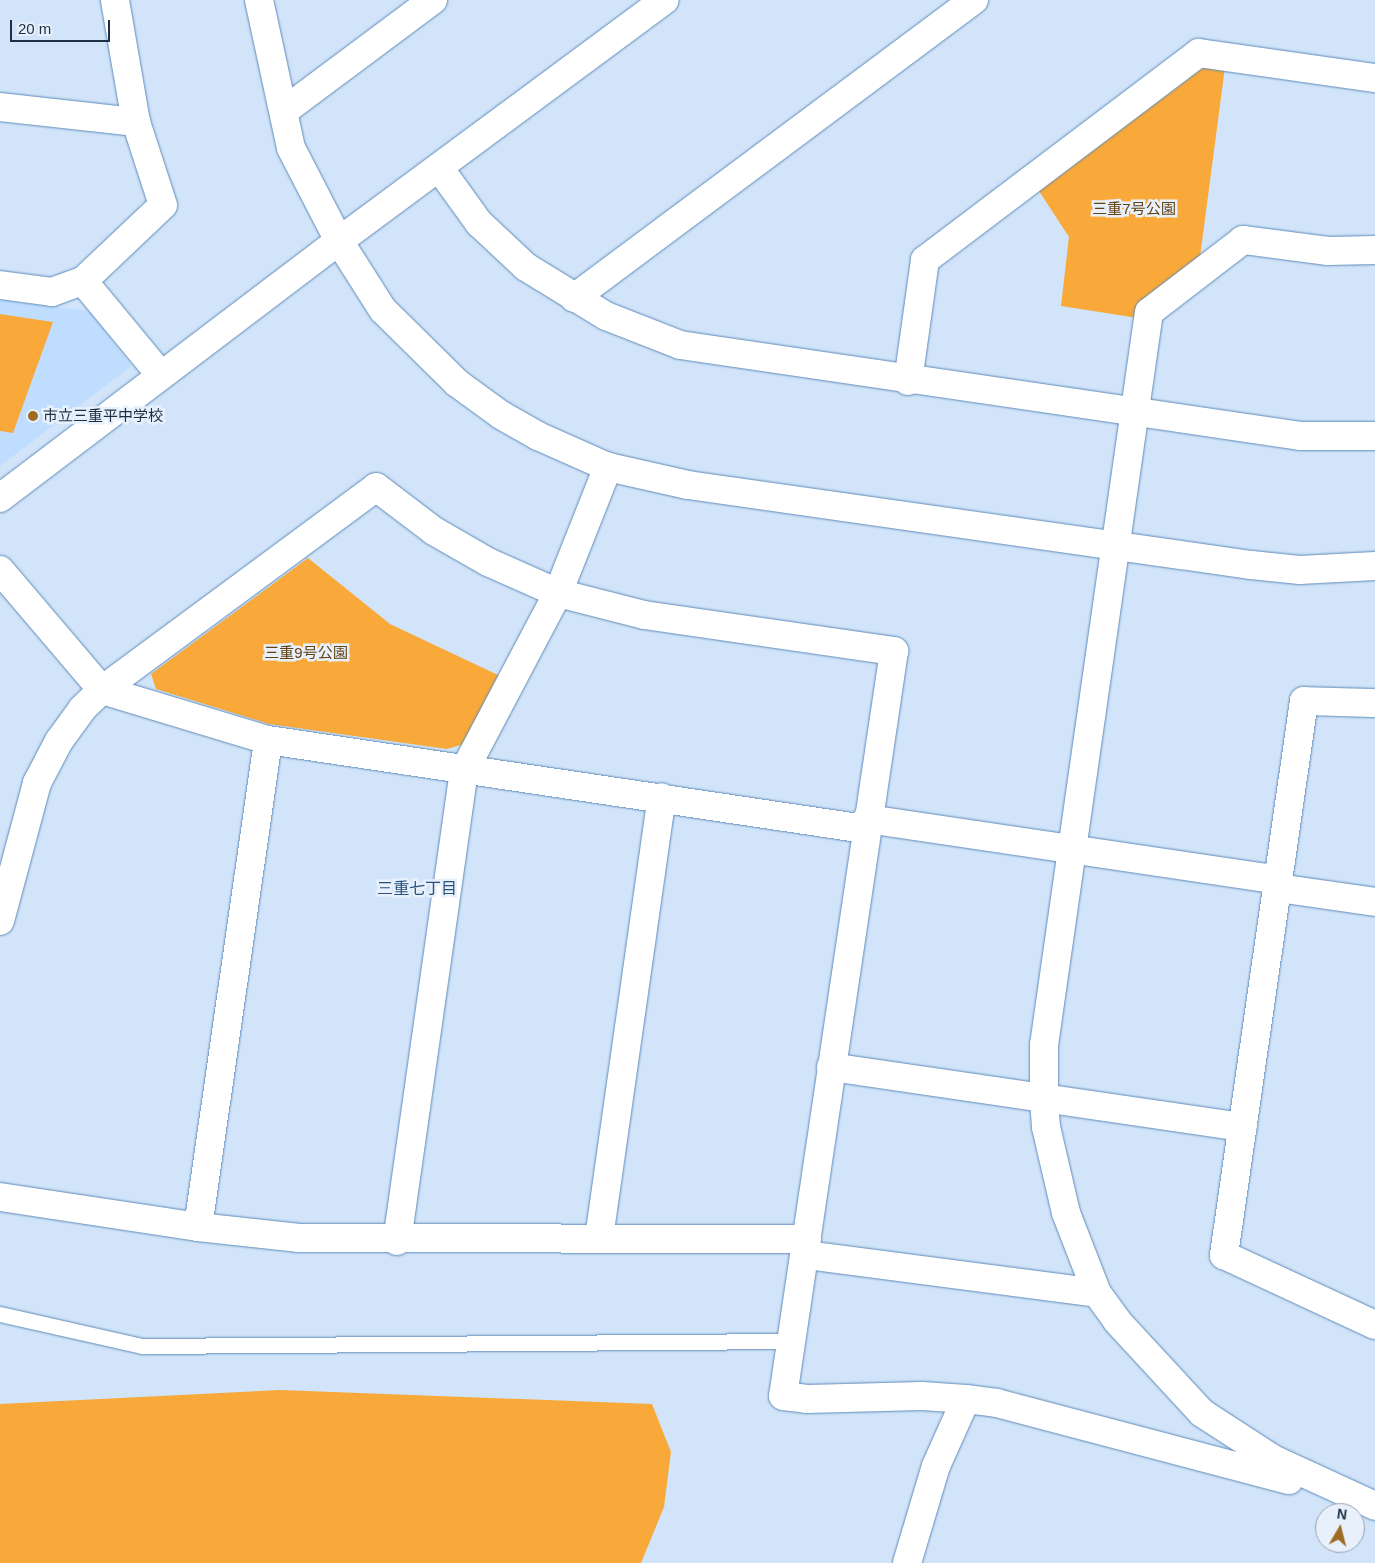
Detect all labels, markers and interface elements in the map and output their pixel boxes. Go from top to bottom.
scale bar [12,10,112,42]
text: 20 m [18,20,51,37]
park label: 三重7号公園 [1092,200,1176,218]
place label: 市立三重平中学校 [43,407,163,425]
marker: 市立三重平中学校 [27,410,39,422]
park label: 三重9号公園 [264,644,348,662]
district label: 三重七丁目 [377,879,457,899]
north arrow [1315,1503,1365,1553]
text: N [1336,1506,1348,1523]

